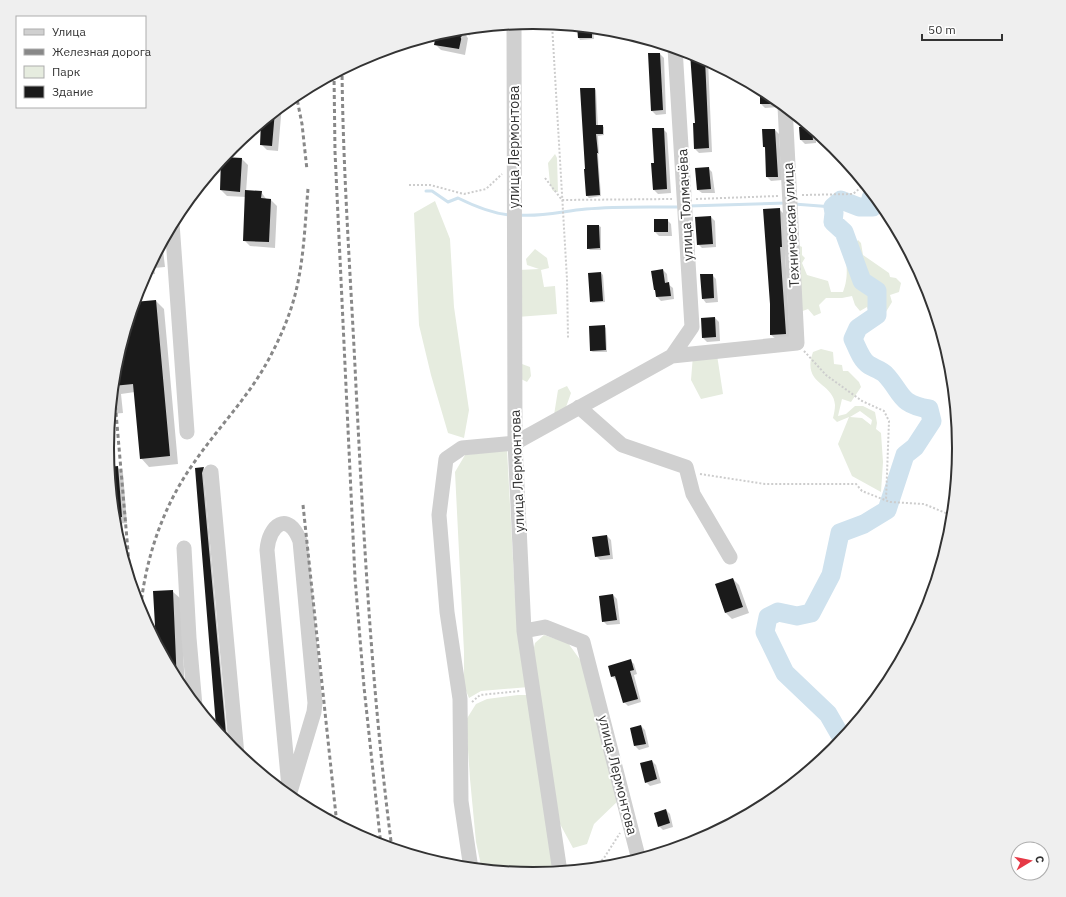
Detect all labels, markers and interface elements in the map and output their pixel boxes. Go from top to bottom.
legend [16,16,146,108]
scale bar [922,16,1002,42]
text: 50 m [928,22,956,37]
text: Улица [52,24,86,39]
text: Железная дорога [52,44,152,59]
text: Парк [52,64,81,79]
text: Здание [52,84,94,99]
street label: улица Лермонтова [505,85,523,208]
street label: улица Толмачёва [673,148,697,262]
street label: Техническая улица [779,162,803,288]
street label: улица Лермонтова [506,409,528,533]
street label: улица Лермонтова [594,713,642,837]
north arrow [1010,841,1050,881]
text: С [1032,855,1047,864]

